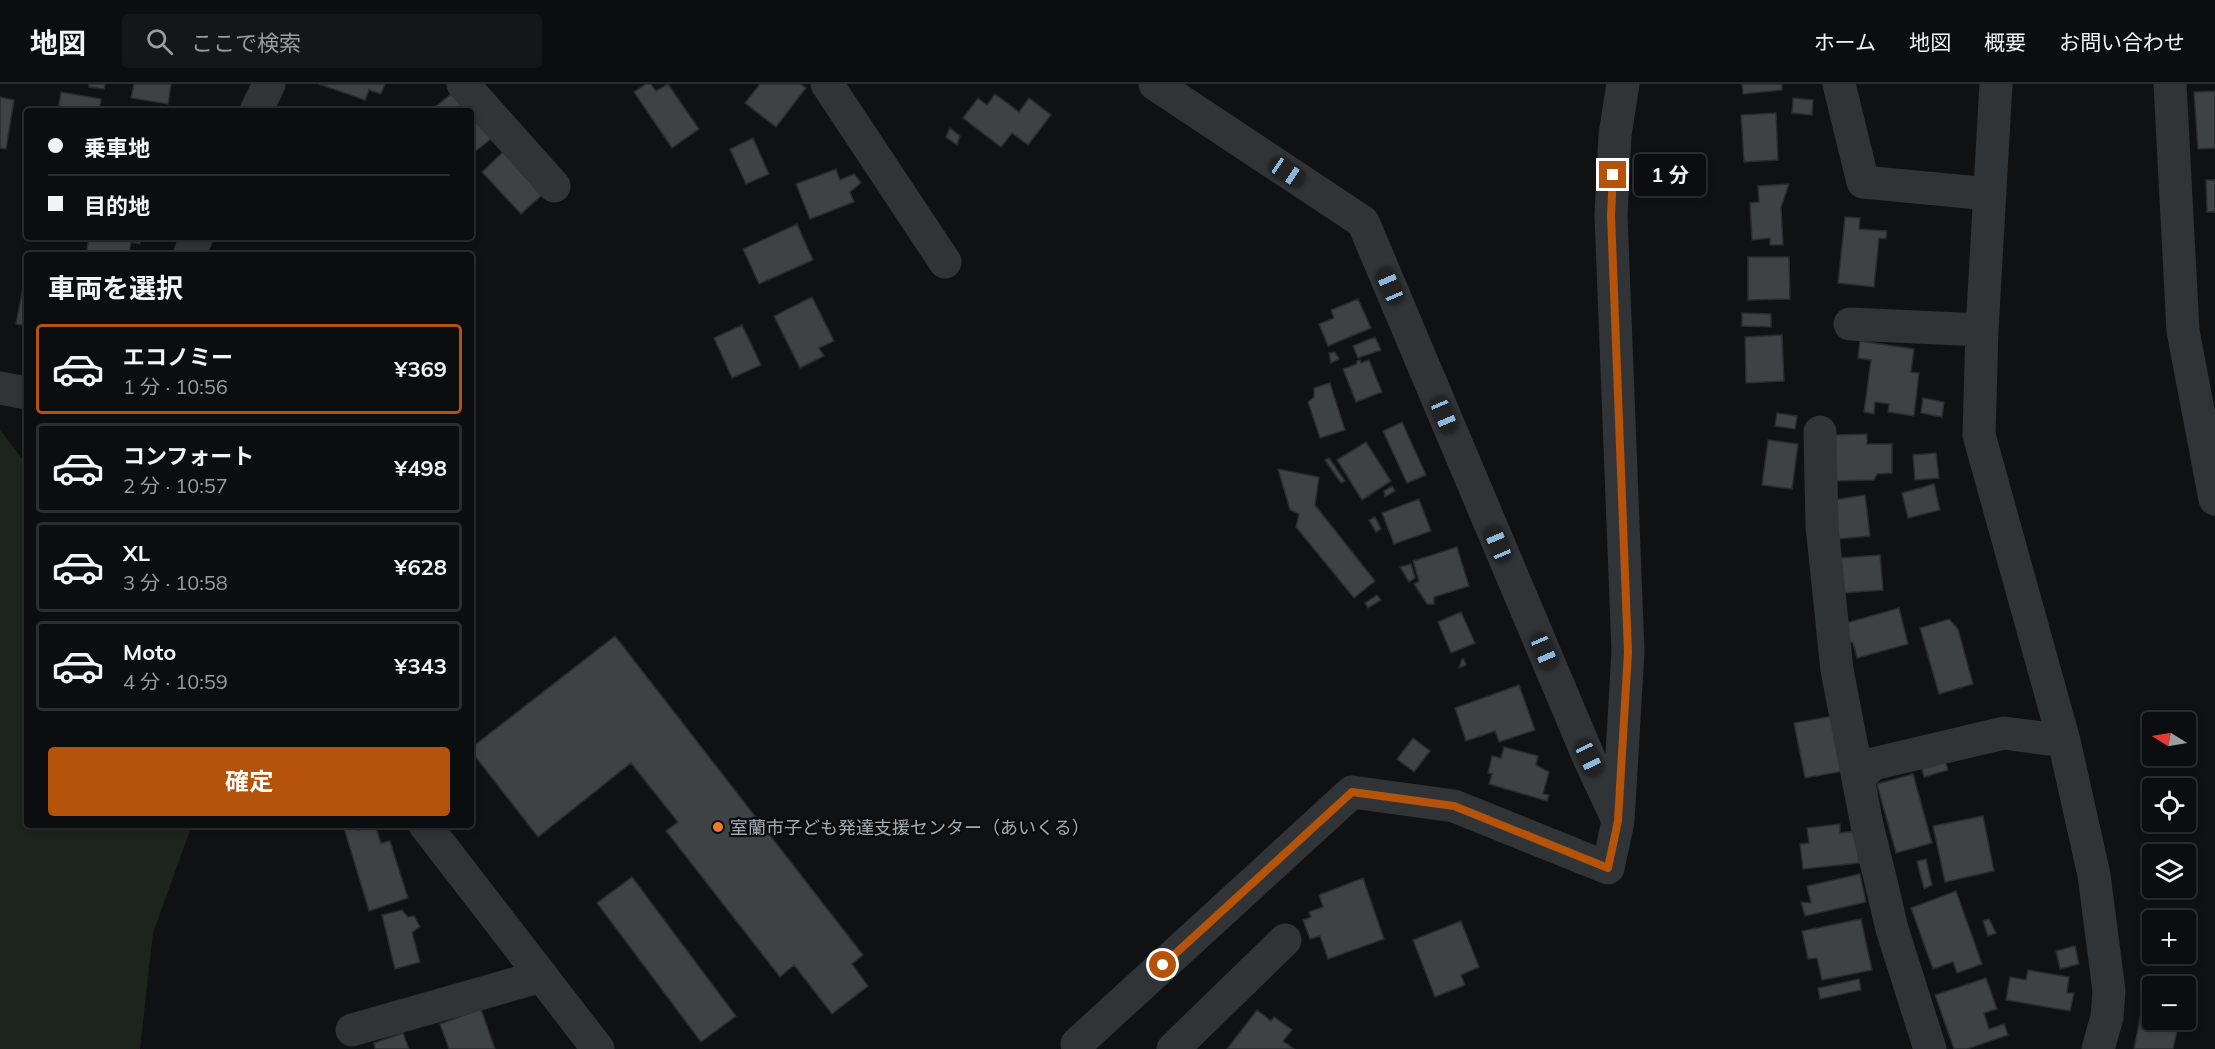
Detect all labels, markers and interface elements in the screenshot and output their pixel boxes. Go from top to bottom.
search box [122,14,542,68]
text: 地図 [30,25,86,60]
icon: search [143,25,176,58]
text: ここで検索 [191,29,301,57]
text: ホーム [1814,29,1876,55]
text: 地図 [1909,29,1951,55]
text: 概要 [1984,29,2026,55]
text: お問い合わせ [2059,29,2185,55]
text: 乗車地 [84,134,150,162]
car [1267,154,1307,190]
callout: 1 分 [1634,154,1706,196]
route end [1599,161,1626,188]
text: 1 分 [1651,162,1689,187]
text: 目的地 [84,192,150,220]
car [1375,266,1405,306]
text: 車両を選択 [48,271,183,305]
icon: car [51,342,105,396]
text: エコノミー [123,343,233,371]
text: ¥369 [394,355,447,383]
text: 1 分 · 10:56 [123,374,228,399]
car [1429,395,1459,435]
icon: car [51,441,105,495]
text: コンフォート [123,442,254,470]
text: ¥498 [394,454,447,482]
text: 2 分 · 10:57 [123,473,228,498]
car [1483,524,1513,564]
text: XL [123,539,150,567]
icon: car [51,540,105,594]
text: ¥628 [394,553,447,581]
text: 3 分 · 10:58 [123,570,228,595]
car [1529,631,1559,671]
text: Moto [123,638,176,666]
icon: car [51,639,105,693]
text: ¥343 [394,652,447,680]
text: 4 分 · 10:59 [123,669,228,694]
north arrow [2142,712,2196,766]
map controls [2142,712,2196,1030]
car [1573,738,1605,778]
button: 確定 [48,747,450,816]
button: locate [2142,778,2196,832]
place label: 室蘭市子ども発達支援センター（あいくる） [730,816,1090,839]
marker: 室蘭市子ども発達支援センター（あいくる） [711,820,725,834]
button: layers [2142,844,2196,898]
button: + [2142,910,2196,964]
route start [1149,951,1176,978]
button: − [2142,976,2196,1030]

